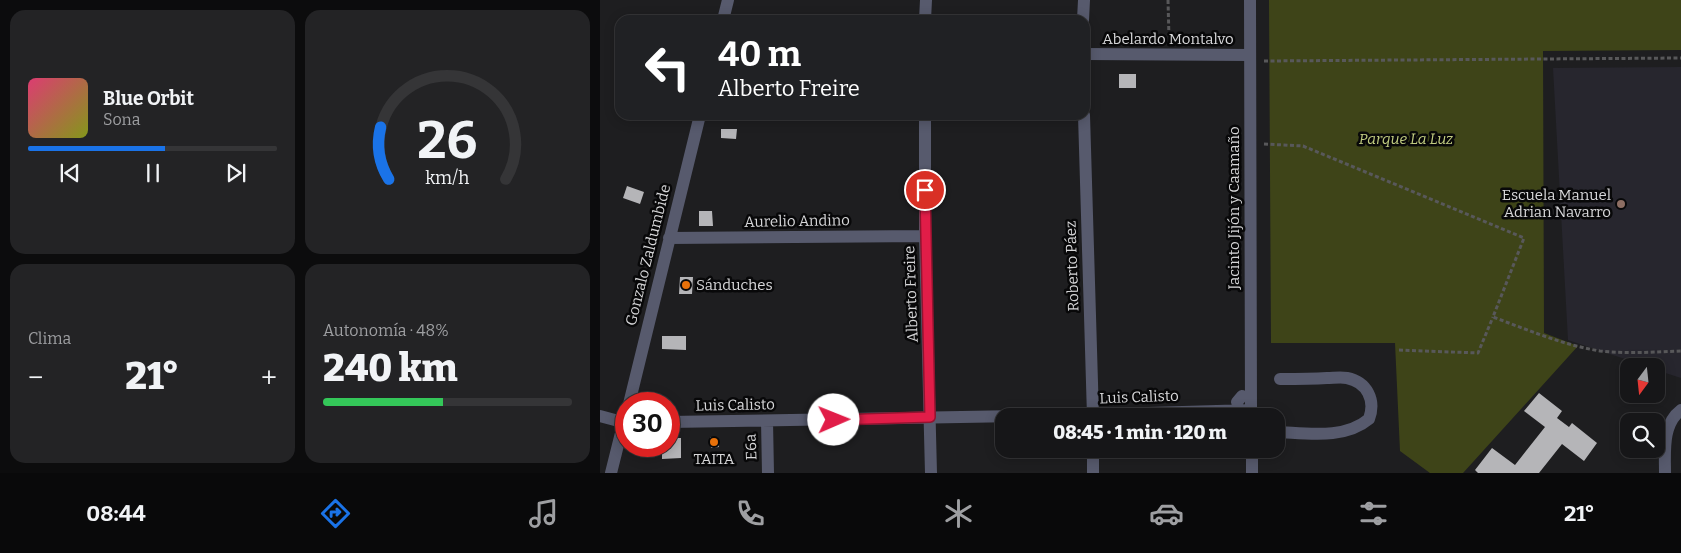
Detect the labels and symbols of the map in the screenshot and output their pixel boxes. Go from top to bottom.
street label: Abelardo Montalvo [1102,30,1234,48]
street label: Jacinto Jijón y Caamaño [1225,126,1243,291]
park label: Parque La Luz [1359,130,1453,148]
pin [904,169,946,211]
street label: Gonzalo Zaldumbide [622,182,674,328]
place label: Escuela Manuel Adrian Navarro [1502,186,1611,221]
marker: Escuela Manuel Adrian Navarro [1615,198,1627,210]
street label: Aurelio Andino [744,211,850,231]
street label: Roberto Páez [1061,220,1083,312]
street label: Alberto Freire [900,245,922,343]
place label: Sánduches [696,276,773,294]
marker: Sánduches [680,279,692,291]
north arrow [1620,358,1665,402]
street label: Luis Calisto [1099,387,1179,407]
speed limit sign: 30 [615,392,680,457]
position arrow [807,393,859,445]
street label: Luis Calisto [695,395,775,415]
street label: E6a [742,434,760,460]
marker: TAITA [708,436,720,448]
place label: TAITA [694,450,735,468]

